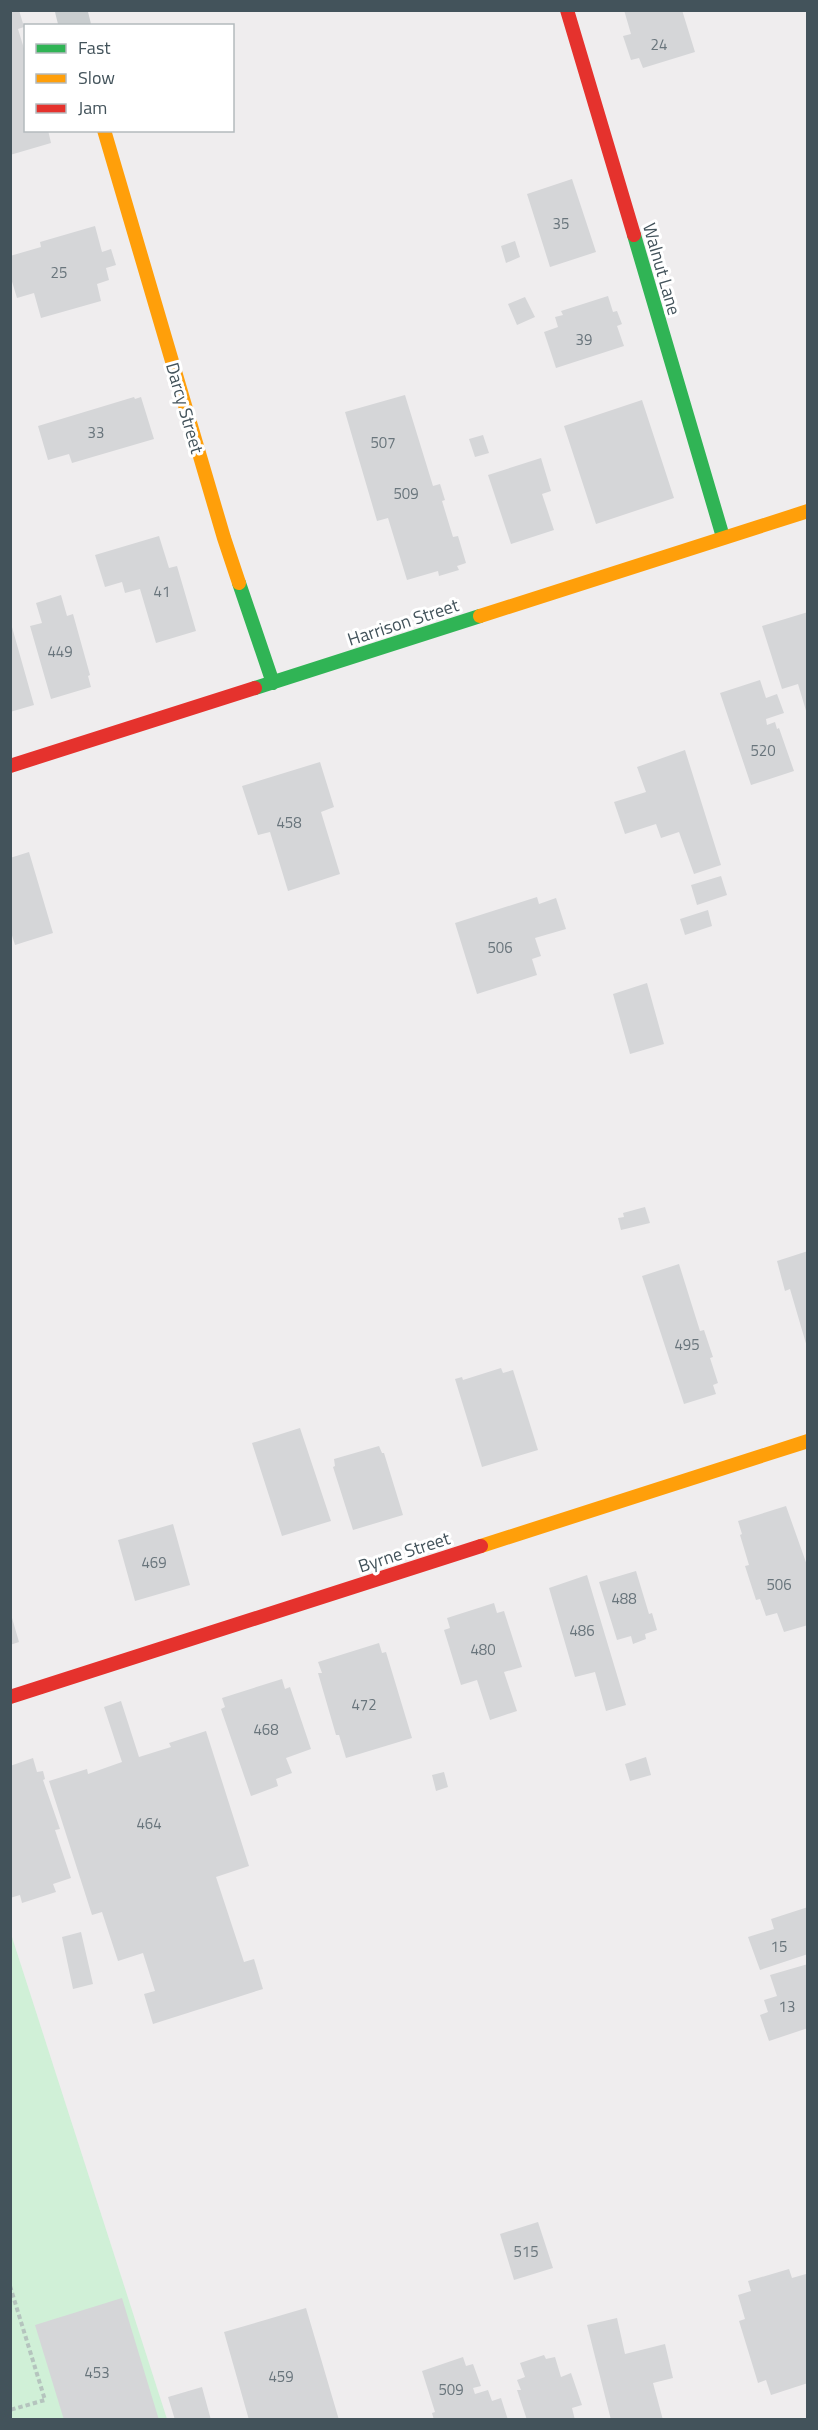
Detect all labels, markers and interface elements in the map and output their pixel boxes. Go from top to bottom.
legend [24,24,234,132]
house number: 24 [651,33,667,56]
text: Fast [78,34,111,61]
text: Slow [78,64,115,91]
text: Jam [78,94,107,121]
house number: 35 [553,212,569,235]
street label: Walnut Lane [636,220,688,318]
house number: 25 [51,261,67,284]
house number: 39 [576,328,592,351]
street label: Darcy Street [159,359,211,457]
house number: 33 [88,421,104,444]
house number: 507 [370,431,396,454]
house number: 509 [393,482,419,505]
house number: 41 [154,580,170,603]
street label: Harrison Street [344,591,463,653]
house number: 449 [47,640,73,663]
house number: 520 [750,739,776,762]
house number: 458 [276,811,302,834]
house number: 506 [487,936,513,959]
house number: 495 [674,1333,700,1356]
street label: Byrne Street [355,1524,454,1580]
house number: 469 [141,1551,167,1574]
house number: 506 [766,1573,792,1596]
house number: 488 [611,1587,637,1610]
house number: 486 [569,1619,595,1642]
house number: 480 [470,1638,496,1661]
house number: 472 [351,1693,377,1716]
house number: 468 [253,1718,279,1741]
house number: 464 [136,1812,162,1835]
house number: 15 [771,1935,787,1958]
house number: 13 [779,1995,795,2018]
house number: 515 [513,2240,539,2263]
house number: 453 [84,2361,110,2384]
house number: 459 [268,2365,294,2388]
house number: 509 [438,2378,464,2401]

